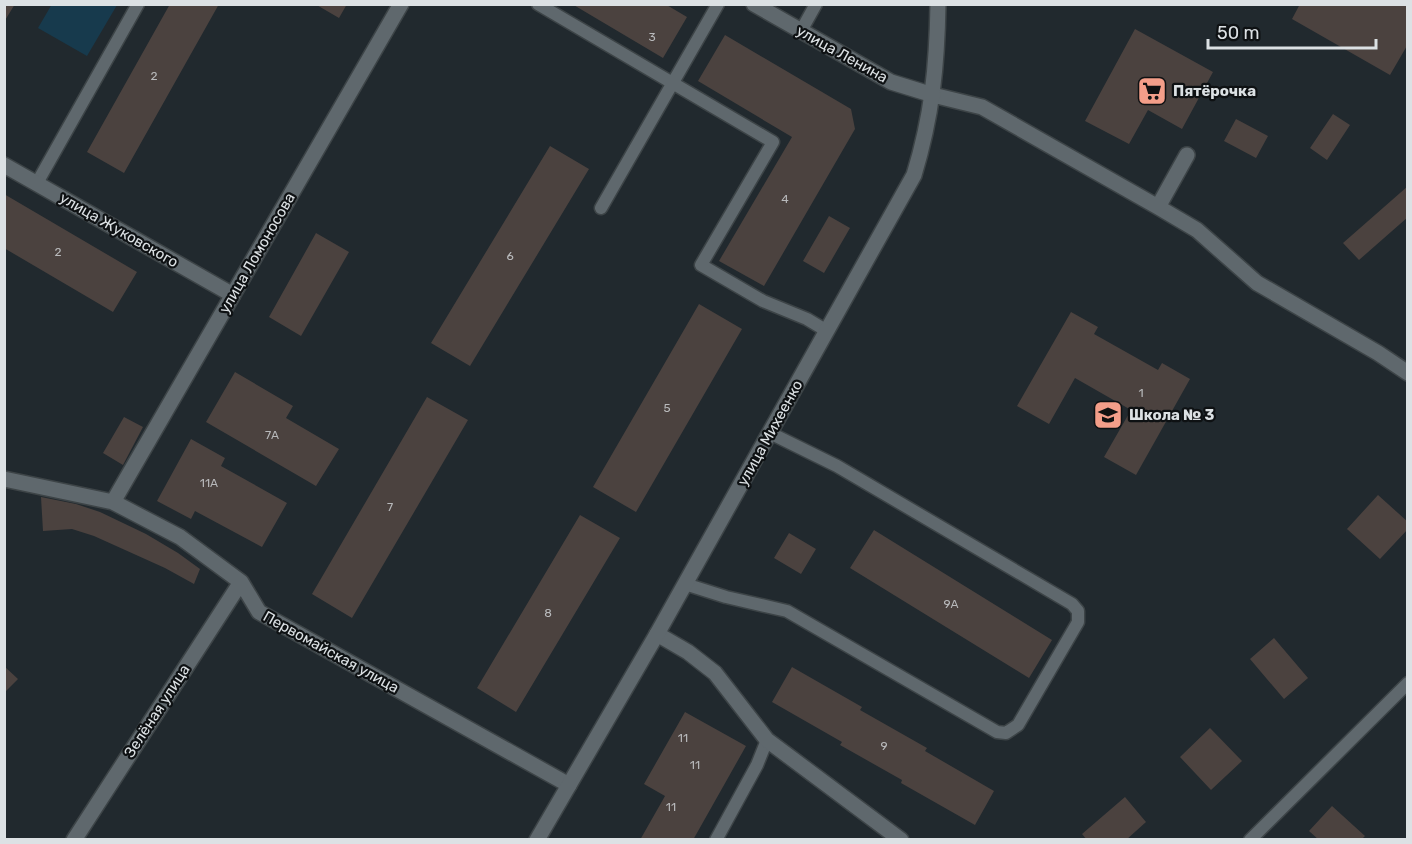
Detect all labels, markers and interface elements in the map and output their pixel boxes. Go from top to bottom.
scale bar [1208,12,1376,50]
street label: улица Ленина [793,22,891,86]
text: 50 m [1217,22,1260,44]
house number: 3 [648,30,656,44]
house number: 2 [150,69,158,83]
supermarket icon: Пятёрочка [1136,75,1168,107]
place label: Пятёрочка [1173,82,1256,100]
street label: улица Жуковского [56,189,182,271]
street label: улица Ломоносова [215,190,299,316]
house number: 4 [781,192,789,206]
house number: 2 [54,245,62,259]
house number: 6 [506,249,514,263]
street label: улица Михеенко [733,377,807,489]
house number: 1 [1138,386,1144,400]
school or university icon: Школа № 3 [1092,399,1124,431]
house number: 5 [663,401,671,415]
place label: Школа № 3 [1129,406,1215,424]
house number: 7А [265,428,279,442]
house number: 11А [200,476,218,490]
house number: 7 [387,500,393,514]
house number: 9А [943,597,959,611]
house number: 8 [544,606,552,620]
street label: Первомайская улица [260,607,402,697]
street label: Зелёная улица [120,661,194,761]
house number: 11 [678,731,688,745]
house number: 9 [880,739,888,753]
house number: 11 [690,758,700,772]
house number: 11 [666,800,676,814]

